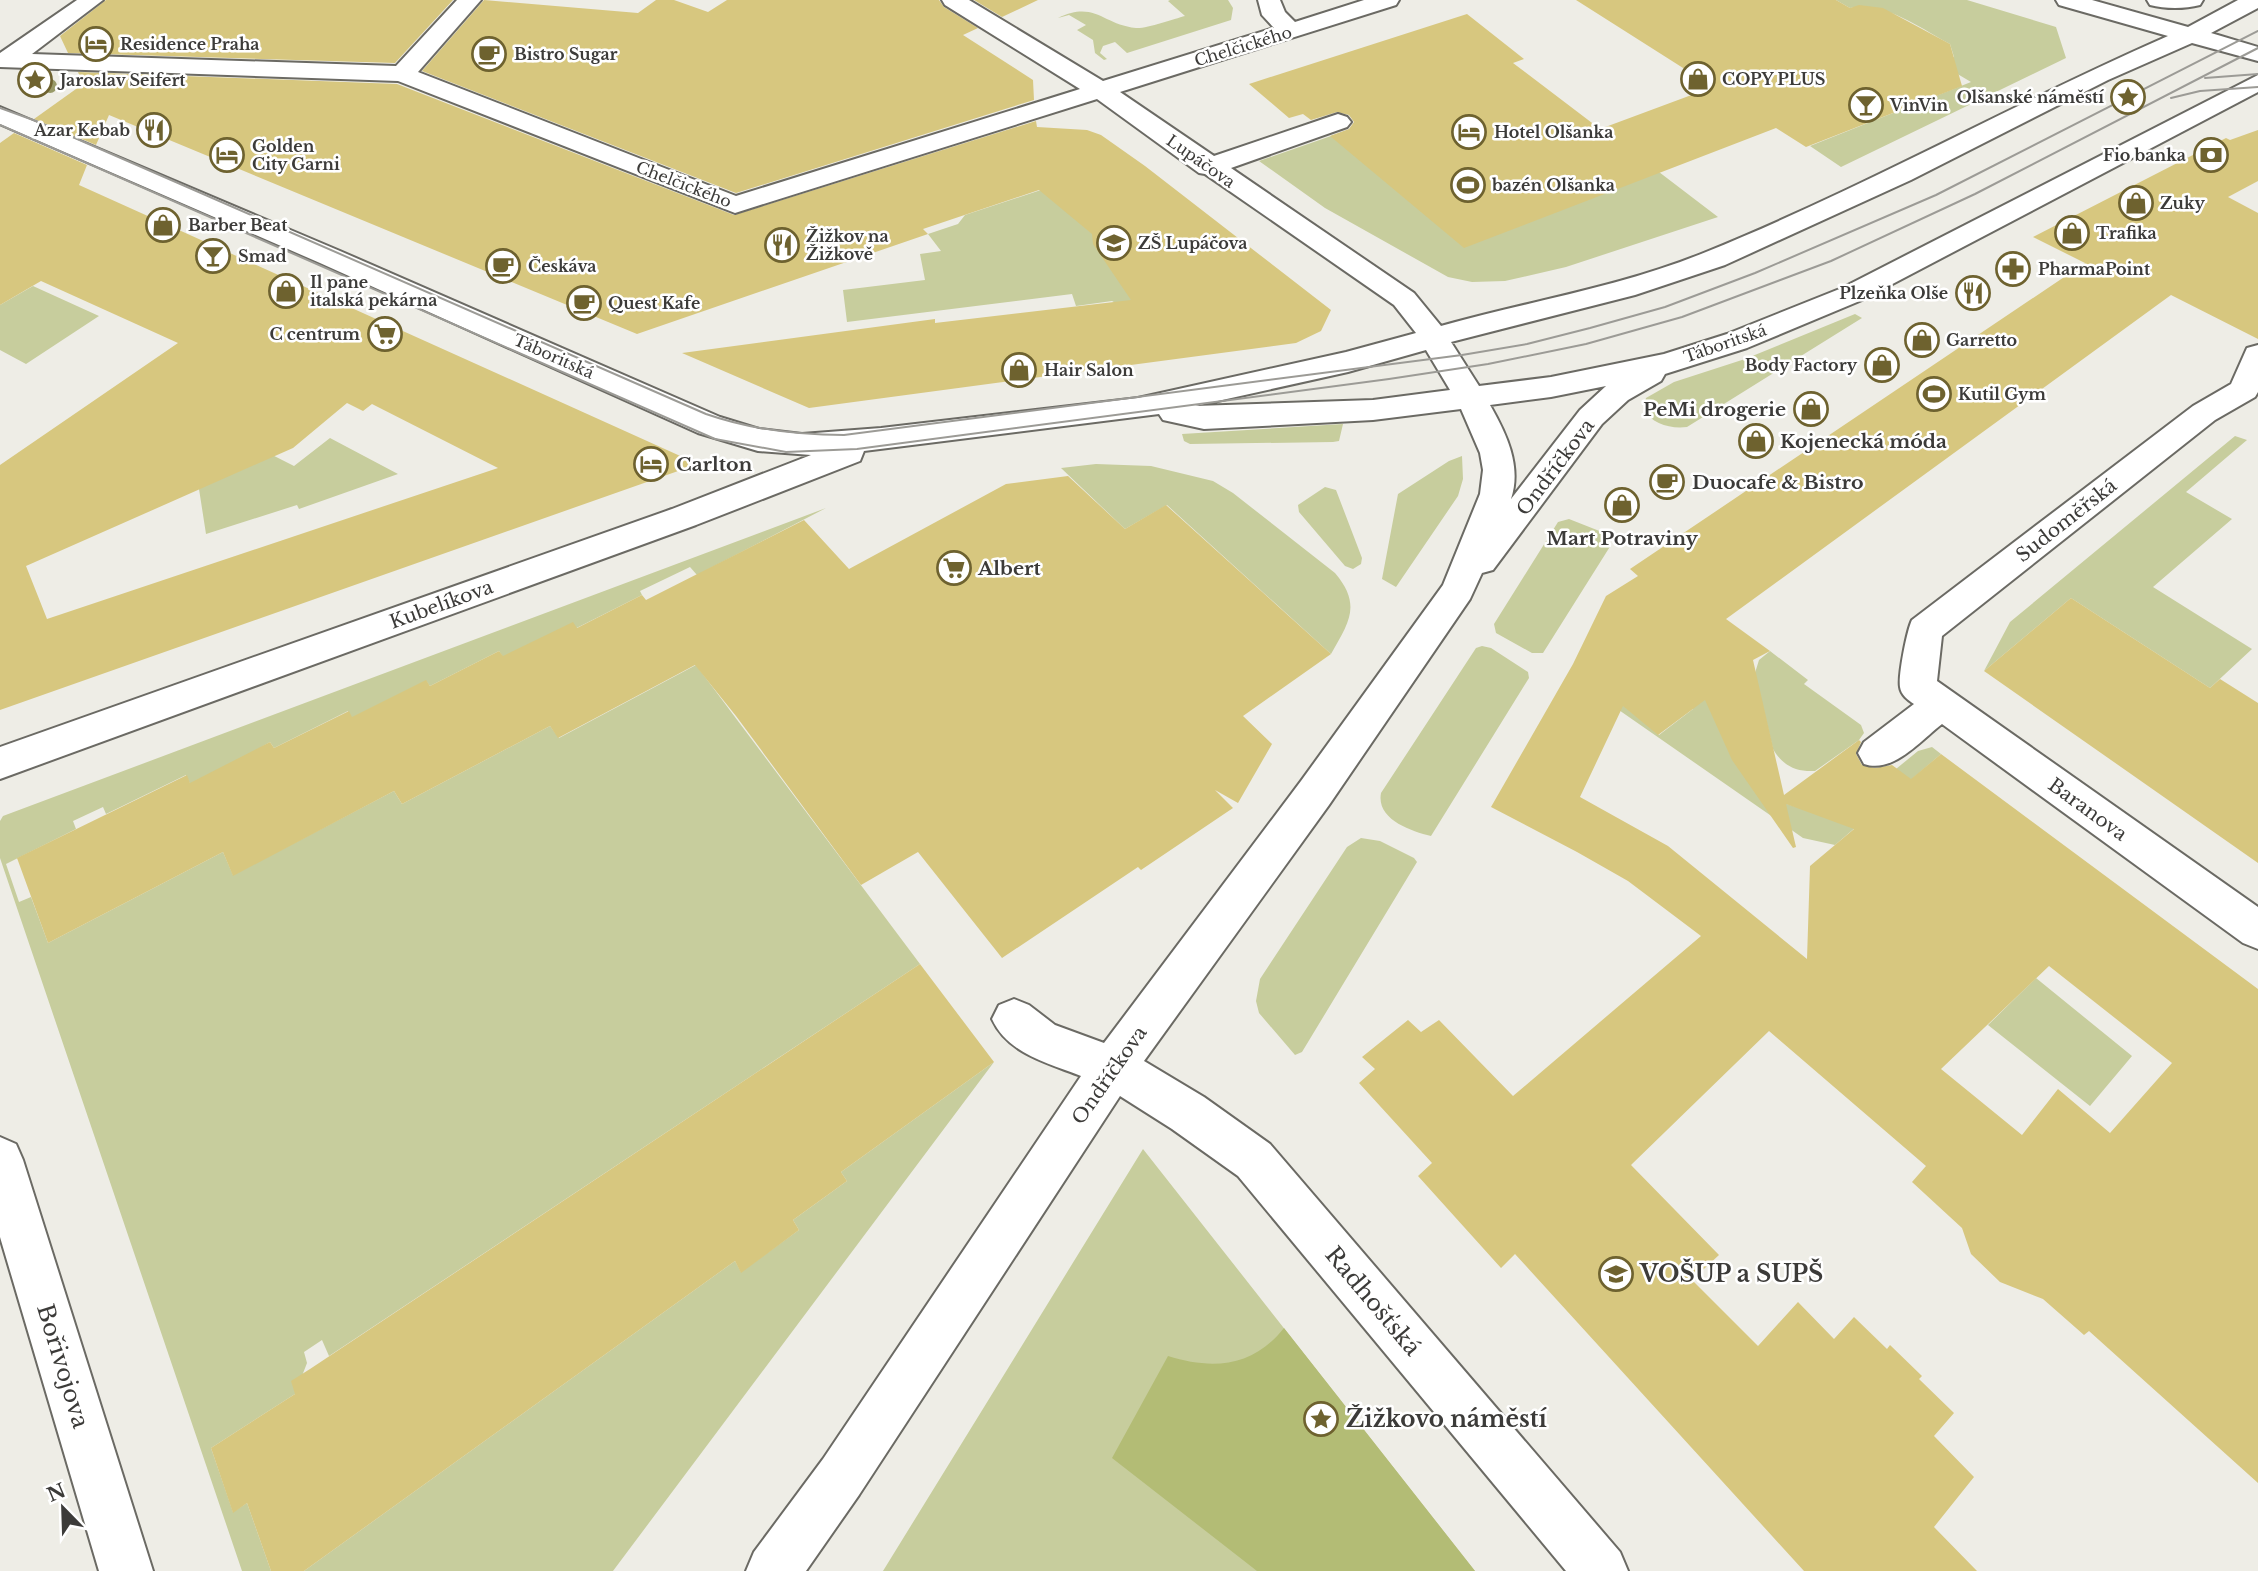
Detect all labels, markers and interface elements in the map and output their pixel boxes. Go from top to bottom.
street label: Chelčického [1192,22,1294,70]
hotel icon: Residence Praha [77,25,115,63]
place label: Residence Praha [120,34,260,54]
cafe icon: Bistro Sugar [470,35,508,73]
place label: Bistro Sugar [514,44,618,64]
shop icon: COPY PLUS [1679,60,1717,98]
place icon: Jaroslav Seifert [16,61,54,99]
place label: COPY PLUS [1722,69,1825,89]
place label: Jaroslav Seifert [57,70,186,90]
place icon: Olšanské náměstí [2109,78,2147,116]
bar icon: VinVin [1847,86,1885,124]
place label: Olšanské náměstí [1957,87,2104,107]
place label: VinVin [1889,95,1949,115]
restaurant icon: Azar Kebab [135,111,173,149]
hotel icon: Hotel Olšanka [1450,113,1488,151]
place label: Azar Kebab [33,120,130,140]
place label: Hotel Olšanka [1494,122,1613,142]
street label: Lupáčova [1163,130,1239,192]
hotel icon: Golden City Garni [208,136,246,174]
place label: Golden City Garni [252,136,340,174]
bank icon: Fio banka [2192,136,2230,174]
place label: Fio banka [2103,145,2186,165]
street label: Chelčického [633,157,735,211]
sports icon: bazén Olšanka [1449,166,1487,204]
place label: bazén Olšanka [1491,175,1615,195]
shop icon: Zuky [2117,184,2155,222]
place label: Zuky [2160,193,2206,213]
shop icon: Barber Beat [144,206,182,244]
shop icon: Trafika [2053,214,2091,252]
place label: Barber Beat [188,215,288,235]
place label: Trafika [2096,223,2157,243]
school or university icon: ZŠ Lupáčova [1095,224,1133,262]
restaurant icon: Žižkov na Žižkově [763,226,801,264]
place label: Žižkov na Žižkově [806,226,889,264]
place label: ZŠ Lupáčova [1138,233,1247,253]
bar icon: Smad [194,237,232,275]
place label: Smad [238,246,287,266]
cafe icon: Českáva [484,247,522,285]
pharmacy icon: PharmaPoint [1994,250,2032,288]
place label: Českáva [528,256,596,276]
place label: PharmaPoint [2038,259,2151,279]
shop icon: Il pane italská pekárna [267,272,305,310]
place label: Il pane italská pekárna [310,272,437,310]
restaurant icon: Plzeňka Olše [1954,274,1992,312]
place label: Plzeňka Olše [1839,283,1948,303]
cafe icon: Quest Kafe [565,284,603,322]
place label: Quest Kafe [608,293,700,313]
supermarket icon: C centrum [366,315,404,353]
street label: Táboritská [1681,319,1769,366]
shop icon: Garretto [1903,321,1941,359]
place label: C centrum [269,324,360,344]
street label: Táboritská [511,329,598,383]
place label: Garretto [1946,330,2017,350]
shop icon: Body Factory [1863,346,1901,384]
shop icon: Hair Salon [1000,351,1038,389]
place label: Body Factory [1745,355,1858,375]
place label: Hair Salon [1044,360,1134,380]
sports icon: Kutil Gym [1915,375,1953,413]
place label: Kutil Gym [1958,384,2046,404]
shop icon: PeMi drogerie [1792,390,1830,428]
place label: PeMi drogerie [1643,398,1786,421]
street label: Ondříčkova [1512,414,1599,520]
shop icon: Kojenecká móda [1737,422,1775,460]
place label: Kojenecká móda [1780,430,1947,453]
hotel icon: Carlton [632,445,670,483]
place label: Carlton [676,453,753,476]
cafe icon: Duocafe & Bistro [1648,463,1686,501]
place label: Duocafe & Bistro [1692,471,1863,494]
street label: Sudoměřská [2011,474,2122,567]
shop icon: Mart Potraviny [1603,486,1641,524]
place label: Mart Potraviny [1546,527,1699,550]
supermarket icon: Albert [935,549,973,587]
place label: Albert [977,557,1041,580]
street label: Kubelíkova [386,575,496,634]
street label: Baranova [2044,773,2132,846]
street label: Ondříčkova [1067,1021,1152,1129]
street label: Radhošťská [1319,1241,1427,1361]
school or university icon: VOŠUP a SUPŠ [1597,1255,1635,1293]
place label: VOŠUP a SUPŠ [1639,1258,1823,1288]
street label: Bořivojova [31,1301,95,1432]
place icon: Žižkovo náměstí [1302,1400,1340,1438]
place label: Žižkovo náměstí [1346,1404,1547,1433]
north arrow [28,1473,98,1543]
text: N [44,1479,69,1507]

